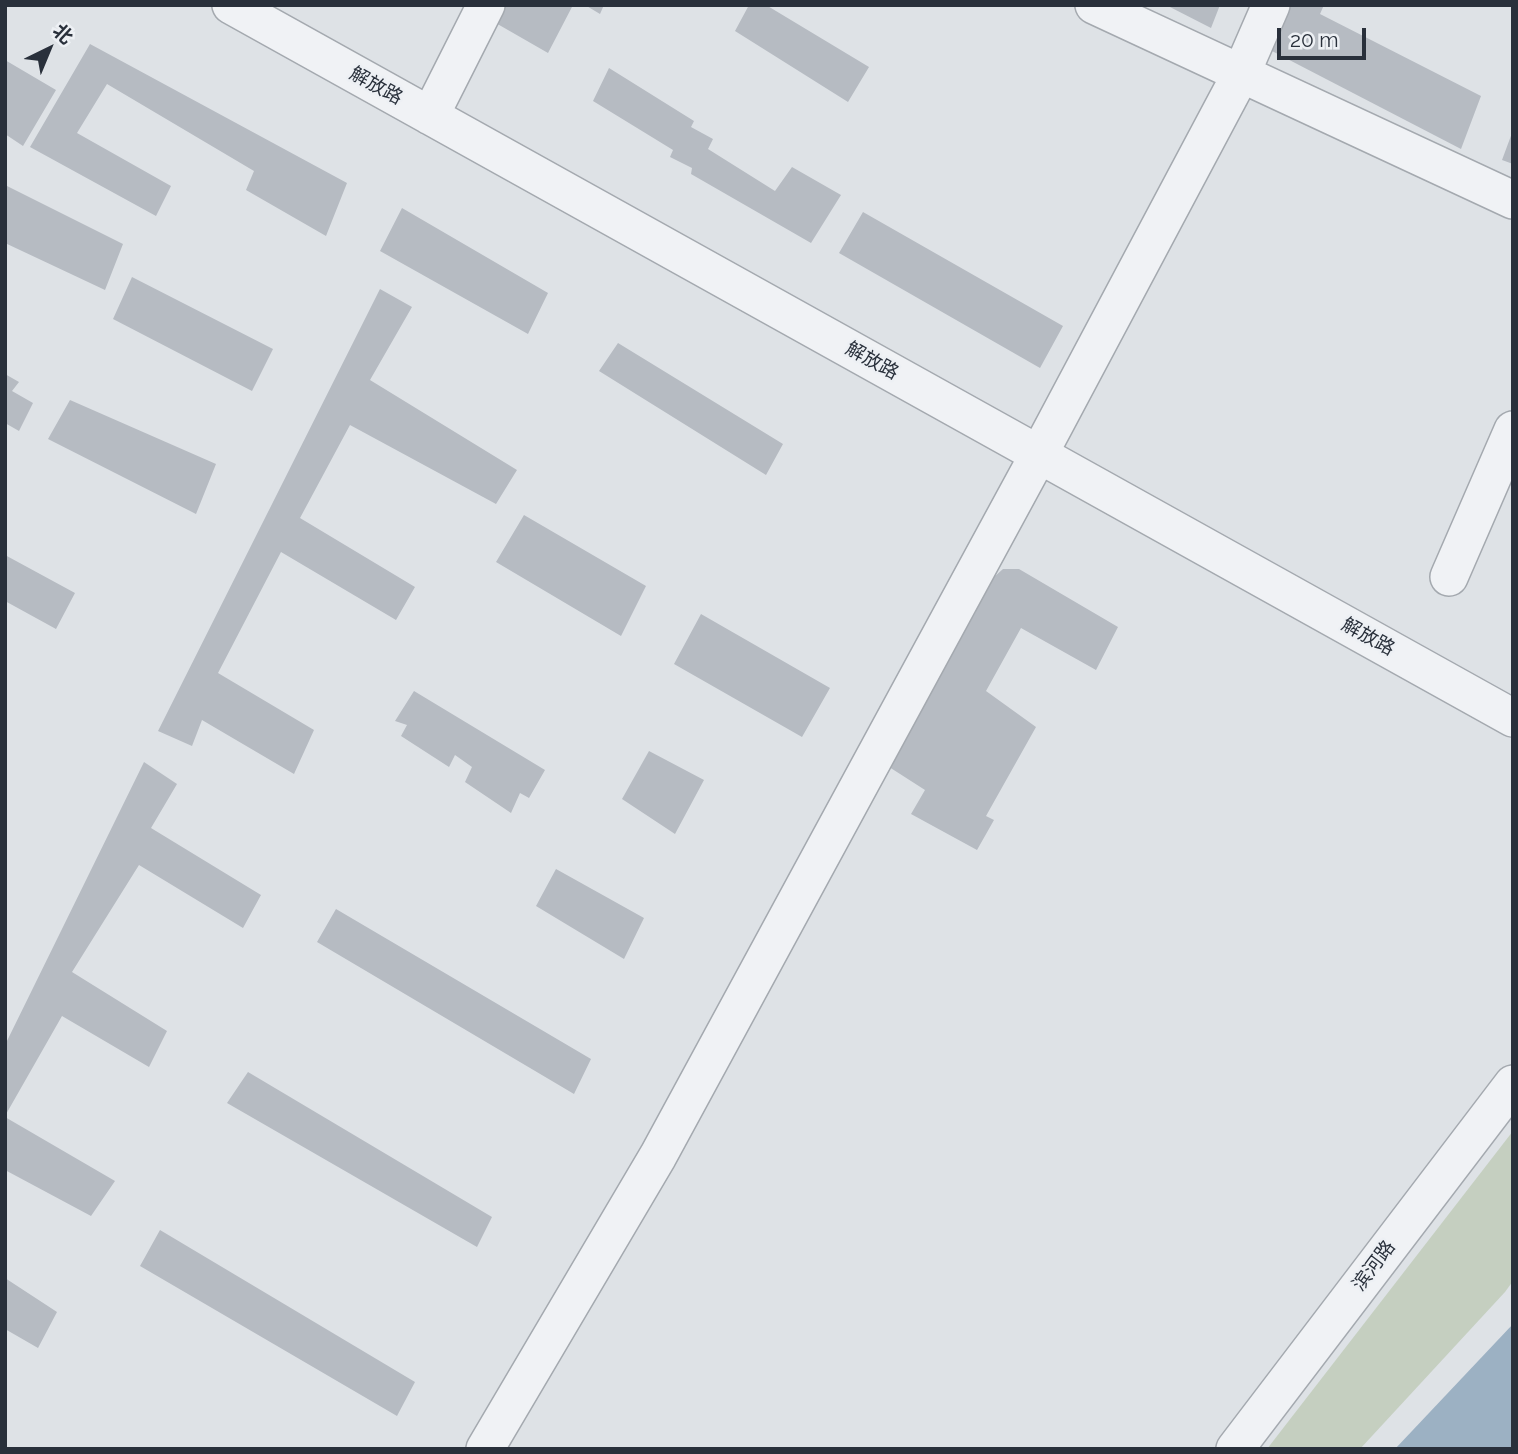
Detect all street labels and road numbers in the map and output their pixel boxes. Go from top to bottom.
street label: 解放路 [346,62,406,110]
street label: 解放路 [842,337,902,385]
street label: 解放路 [1338,613,1398,661]
street label: 滨河路 [1348,1236,1400,1296]

